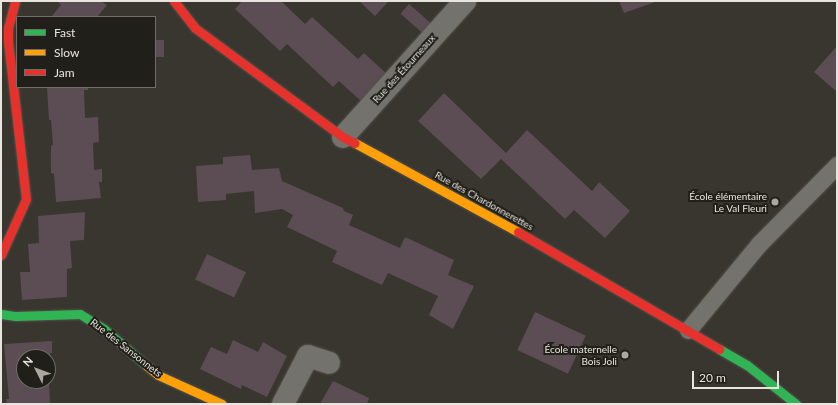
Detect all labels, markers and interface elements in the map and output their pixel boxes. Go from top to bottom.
legend [16,16,156,88]
text: Fast [54,25,75,40]
street label: Rue des Étourneaux [370,32,438,106]
text: Slow [54,45,79,60]
text: Jam [54,65,75,80]
street label: Rue des Chardonnerettes [433,169,535,233]
place label: École élémentaire Le Val Fleuri [689,190,767,214]
marker: École élémentaire Le Val Fleuri [770,197,780,207]
street label: Rue des Sansonnets [88,316,164,380]
place label: École maternelle Bois Joli [544,343,617,366]
north arrow [16,349,56,389]
marker: École maternelle Bois Joli [620,350,630,360]
text: N [20,354,35,369]
scale bar [694,363,781,389]
text: 20 m [699,370,726,385]

